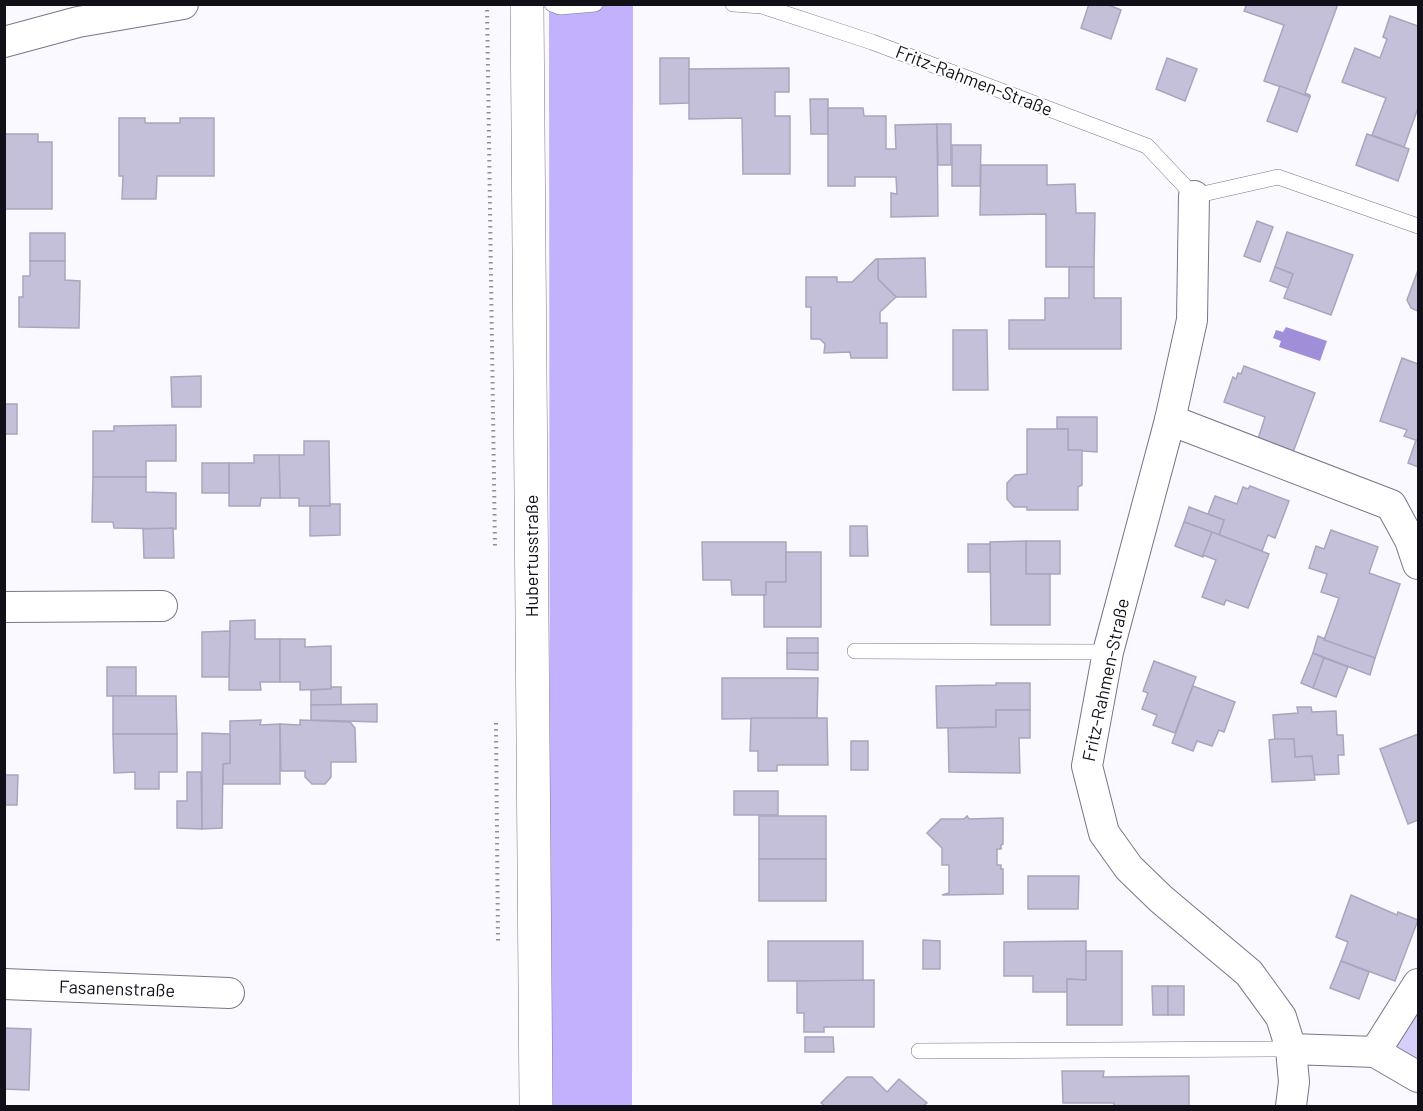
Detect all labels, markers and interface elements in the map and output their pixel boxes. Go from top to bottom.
street label: Fritz-Rahmen-Straße [893,40,1056,120]
street label: Hubertusstraße [520,495,542,617]
street label: Fritz-Rahmen-Straße [1077,596,1133,763]
street label: Fasanenstraße [59,975,175,1001]

